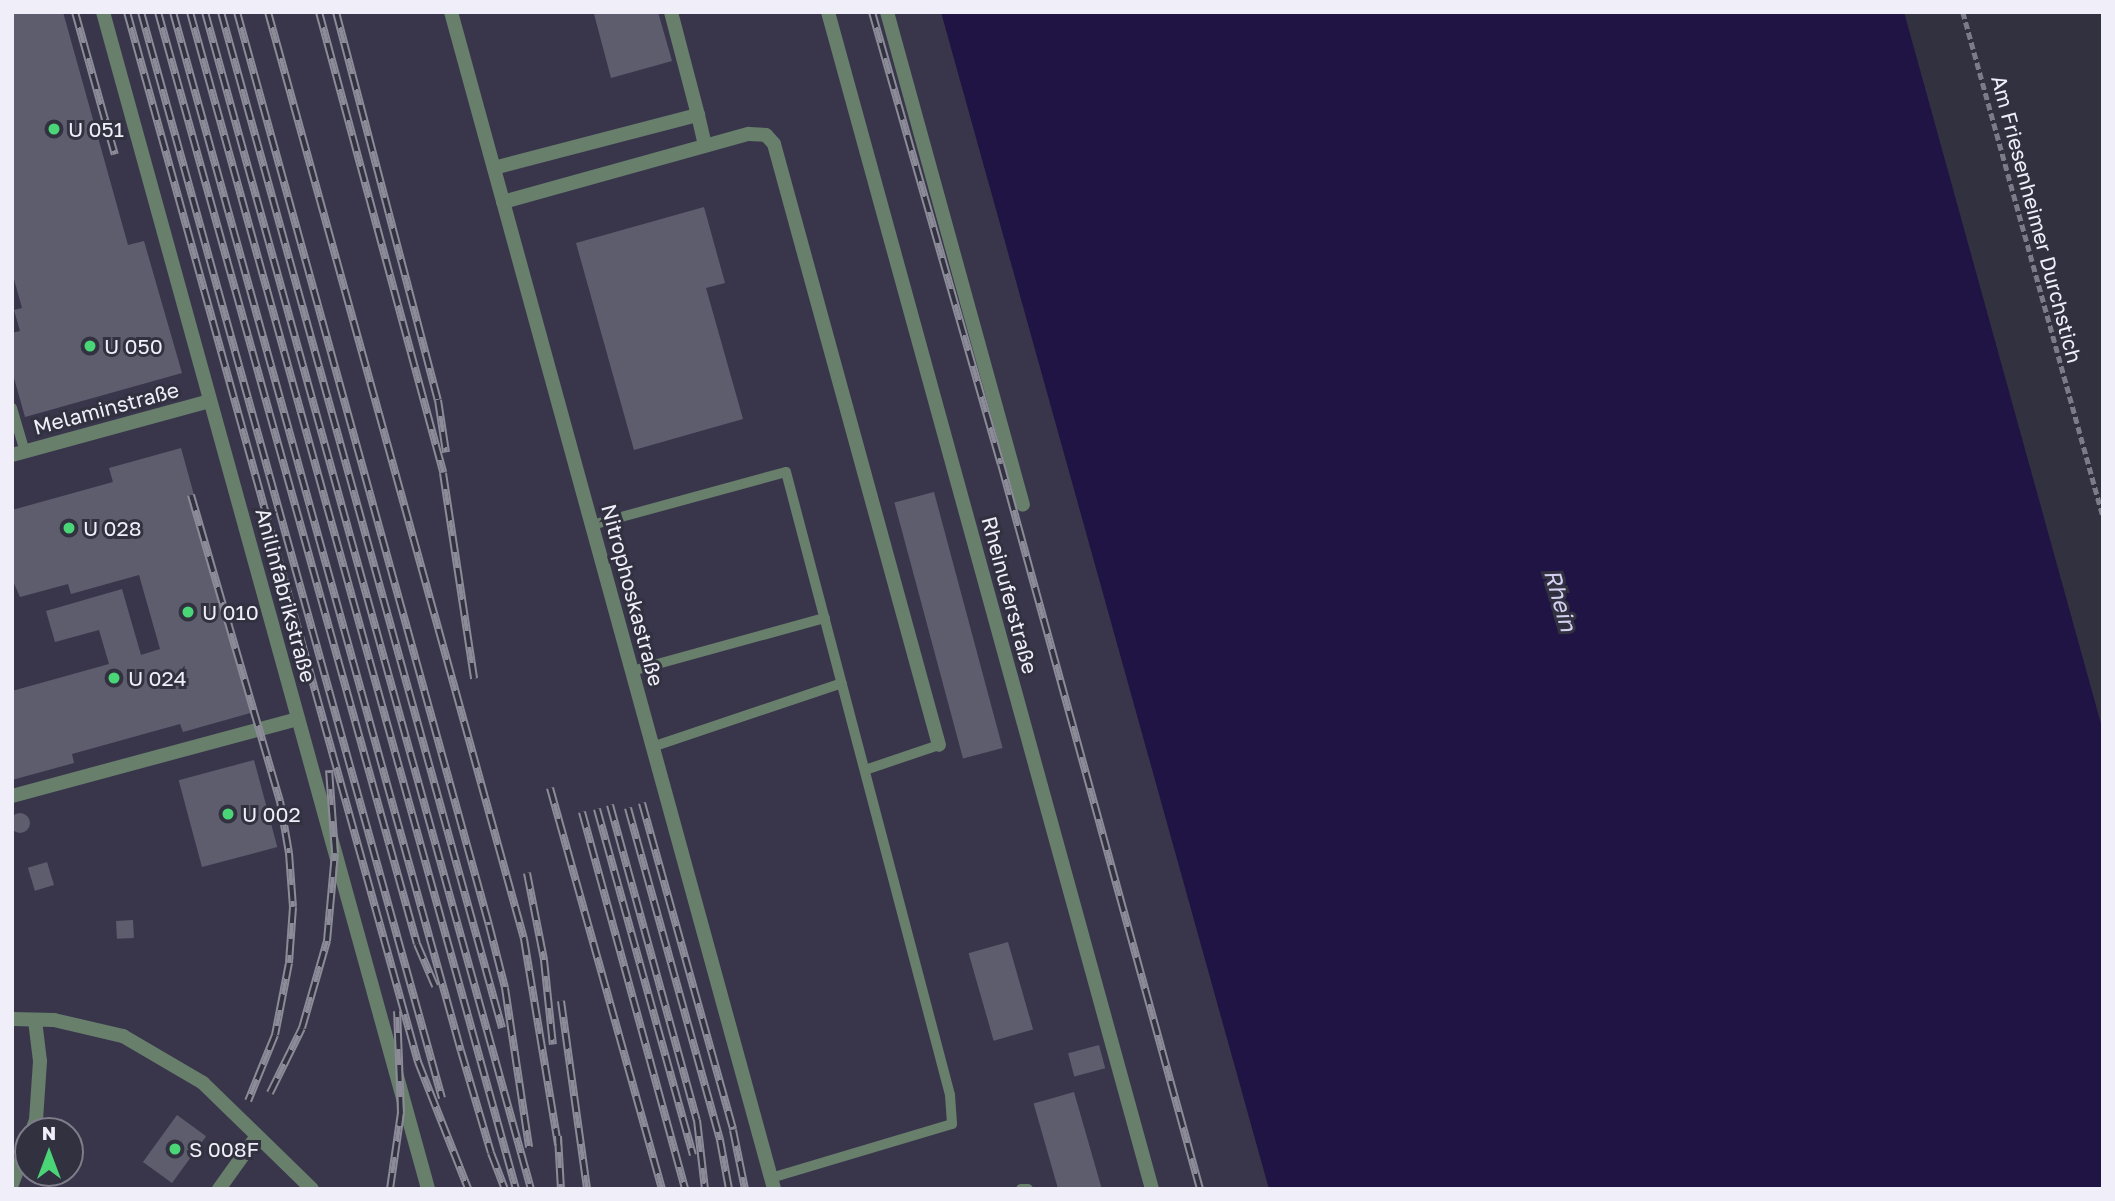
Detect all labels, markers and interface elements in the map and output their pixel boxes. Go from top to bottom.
street label: Am Friesenheimer Durchstich [1986,72,2088,366]
place label: U 051 [68,116,124,142]
marker: U 051 [46,121,62,137]
place label: U 050 [104,333,163,359]
marker: U 050 [82,338,98,354]
street label: Melaminstraße [30,376,182,440]
street label: Nitrophoskastraße [597,501,669,689]
street label: Anilinfabrikstraße [251,505,321,685]
street label: Rheinuferstraße [977,513,1043,677]
place label: U 028 [83,515,142,541]
marker: U 028 [61,520,77,536]
water label: Rhein [1539,566,1583,634]
place label: U 010 [202,599,259,625]
marker: U 010 [180,604,196,620]
place label: U 024 [128,665,187,691]
marker: U 024 [106,670,122,686]
place label: U 002 [242,801,301,827]
marker: U 002 [220,806,236,822]
north arrow [14,1117,84,1187]
text: N [42,1121,56,1144]
place label: S 008F [189,1136,259,1162]
marker: S 008F [167,1141,183,1157]

